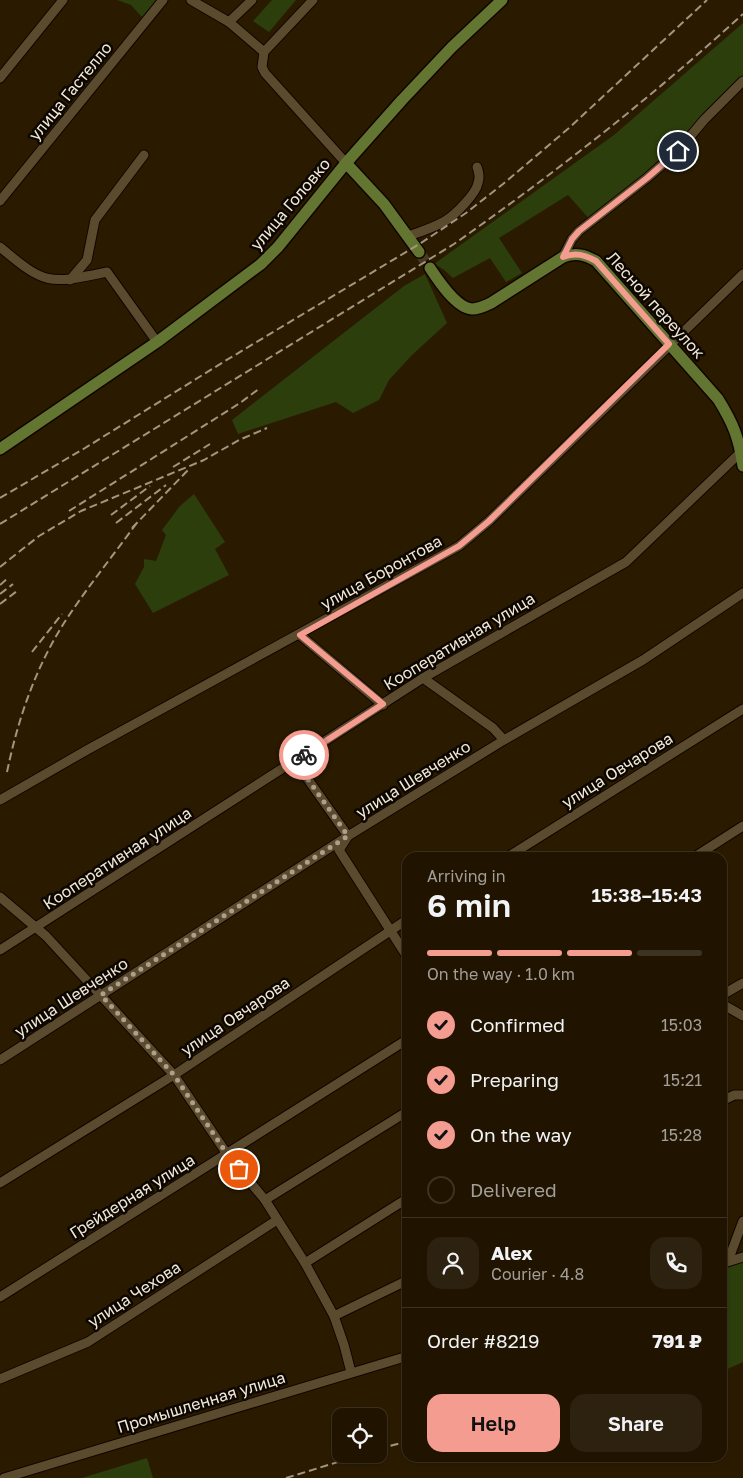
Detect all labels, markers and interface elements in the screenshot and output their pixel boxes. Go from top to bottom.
street label: улица Гастелло [24,38,116,144]
pin [657,130,699,172]
icon: home [664,137,692,165]
street label: улица Головко [246,154,334,254]
street label: Лесной переулок [603,247,709,363]
street label: улица Боронтова [317,530,445,614]
street label: Кооперативная улица [380,588,538,694]
street label: улица Овчарова [558,728,676,812]
courier [279,730,329,780]
street label: улица Шевченко [352,736,474,822]
icon: bike [290,741,318,769]
street label: Кооперативная улица [39,802,195,914]
text: Arriving in [427,866,506,886]
text: 15:38–15:43 [591,883,702,906]
text: 6 min [427,886,511,924]
street label: улица Шевченко [11,953,131,1041]
text: On the way · 1.0 km [427,964,575,984]
street label: улица Овчарова [177,972,293,1060]
icon: check [427,1011,455,1039]
text: Confirmed [470,1013,565,1036]
text: 15:03 [661,1015,702,1035]
icon: check [427,1066,455,1094]
text: Preparing [470,1068,559,1091]
text: 15:21 [663,1070,702,1090]
icon: check [427,1121,455,1149]
text: On the way [470,1123,572,1146]
text: 15:28 [661,1125,702,1145]
pin [218,1148,260,1190]
street label: Грейдерная улица [66,1149,198,1243]
icon: bag [225,1155,253,1183]
text: Delivered [470,1178,557,1201]
button: person [427,1237,479,1289]
button: phone [650,1237,702,1289]
text: Alex [491,1241,532,1264]
street label: улица Чехова [84,1257,184,1331]
text: Courier · 4.8 [491,1264,584,1284]
text: Order #8219 [427,1329,539,1352]
text: 791 ₽ [652,1329,702,1352]
street label: Промышленная улица [114,1367,288,1437]
button: Help [427,1394,560,1452]
button: Share [570,1394,702,1452]
map controls [332,1408,387,1463]
button: locate [332,1408,387,1463]

